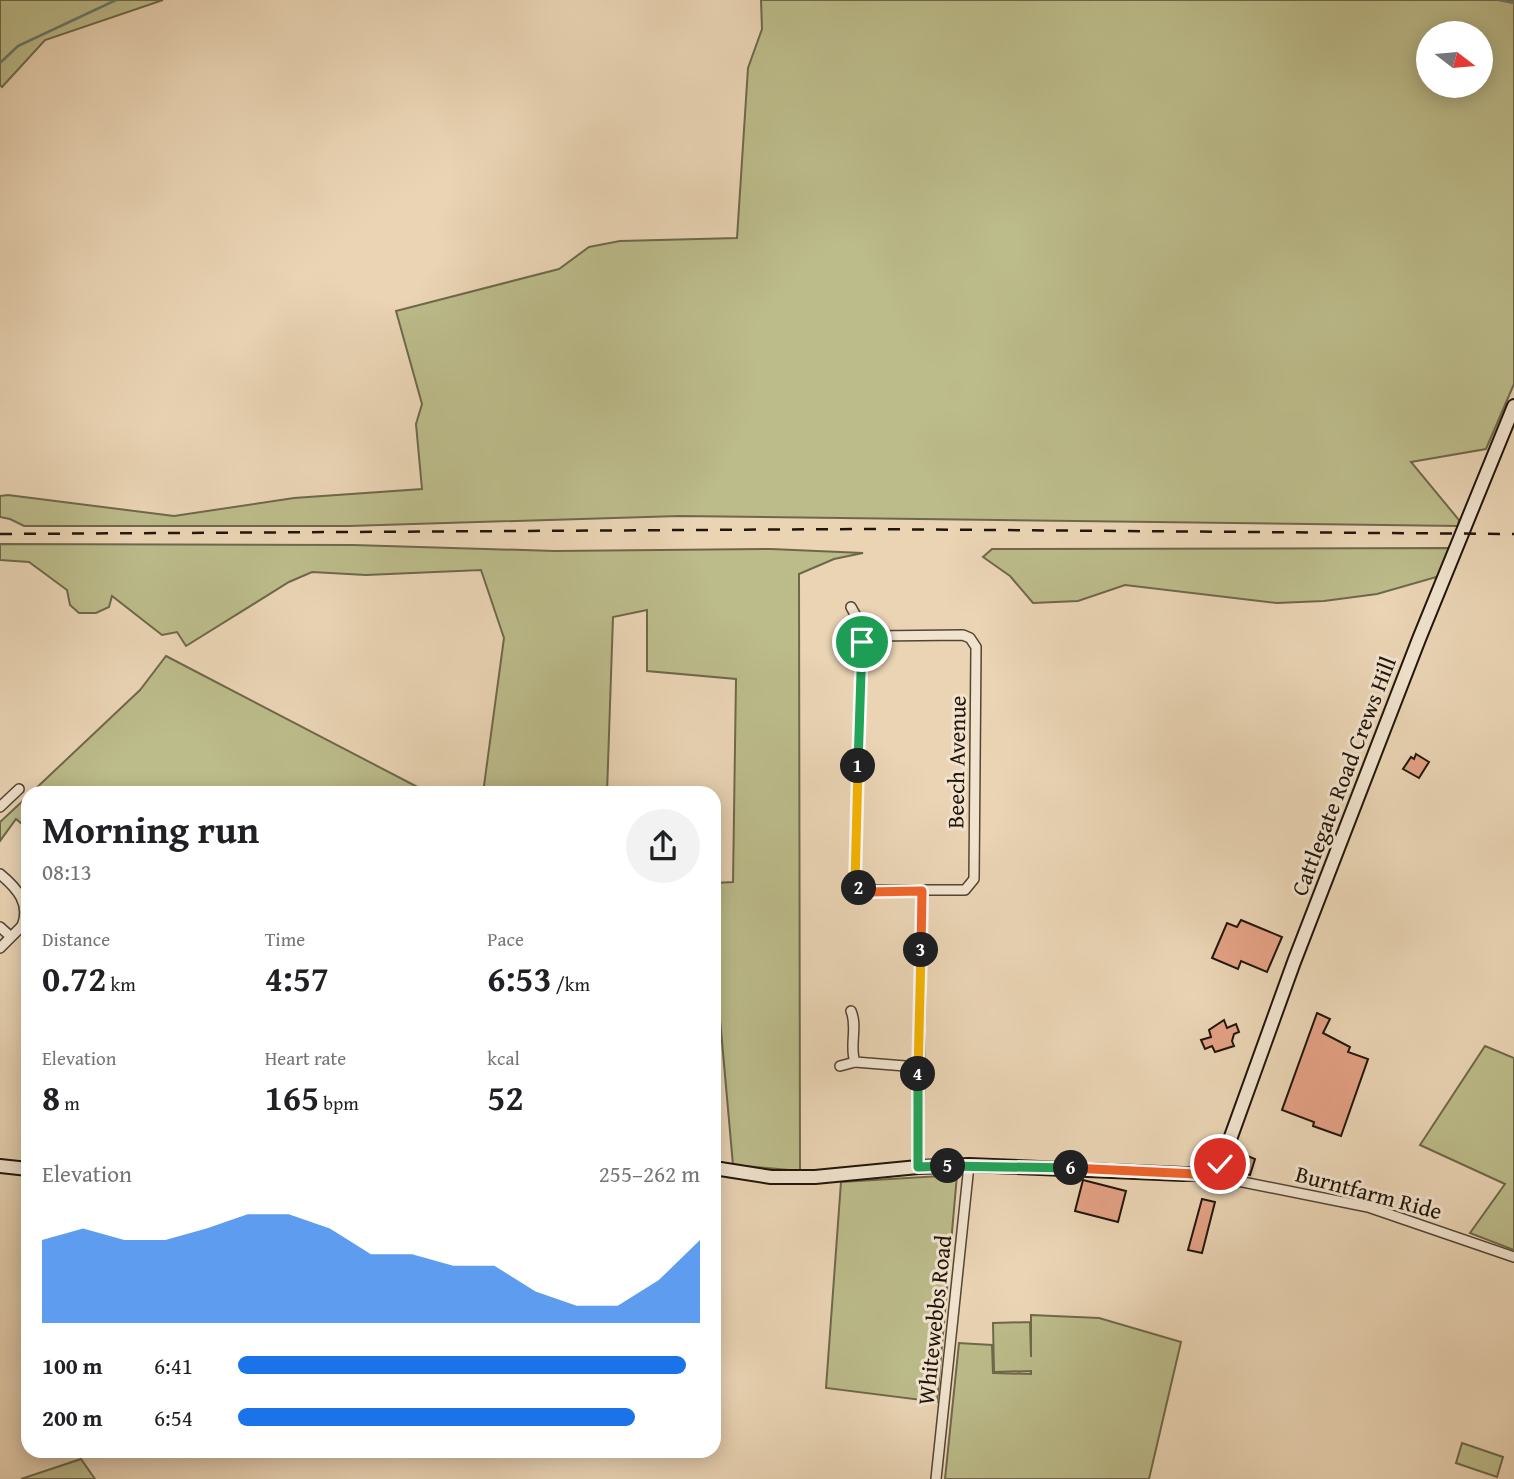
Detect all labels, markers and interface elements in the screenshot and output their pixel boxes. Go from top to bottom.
north arrow [1416,21,1493,98]
map controls [1416,21,1493,98]
pin [832,612,892,672]
icon: arrive [843,623,881,661]
street label: Cattlegate Road Crews Hill [1282,652,1404,900]
street label: Beech Avenue [938,695,974,829]
pin: 1 [840,748,876,784]
text: 1 [853,751,862,779]
text: Morning run [42,801,259,857]
button: share [626,809,700,883]
text: 08:13 [42,855,92,888]
pin: 2 [842,870,876,906]
text: 2 [854,873,863,901]
text: Distance [42,925,110,953]
text: Time [265,925,305,953]
text: Pace [487,925,524,953]
pin: 3 [904,932,939,968]
text: 3 [916,935,925,963]
text: 0.72 [42,953,106,1004]
text: 4:57 [265,953,329,1004]
text: 6:53 [487,953,552,1004]
text: km [106,970,136,998]
text: /km [552,970,590,998]
text: Elevation [42,1044,116,1072]
text: Heart rate [265,1044,346,1072]
text: kcal [487,1044,520,1072]
pin: 4 [900,1056,936,1092]
text: 4 [913,1059,922,1087]
text: 8 [42,1072,60,1123]
text: 165 [265,1072,319,1123]
text: 52 [487,1072,524,1123]
text: m [60,1089,80,1117]
text: bpm [319,1089,359,1117]
pin [1190,1134,1250,1194]
icon: check [1201,1145,1239,1183]
pin: 5 [930,1148,965,1184]
pin: 6 [1054,1150,1088,1186]
text: 5 [943,1151,952,1179]
text: 6 [1066,1153,1075,1181]
text: Elevation [42,1157,132,1190]
text: 255–262 m [599,1157,700,1190]
street label: Burntfarm Ride [1292,1157,1446,1227]
street label: Whitewebbs Road [909,1233,959,1407]
text: 100 m [42,1349,103,1382]
text: 6:41 [154,1349,193,1382]
text: 200 m [42,1401,103,1434]
text: 6:54 [154,1401,193,1434]

